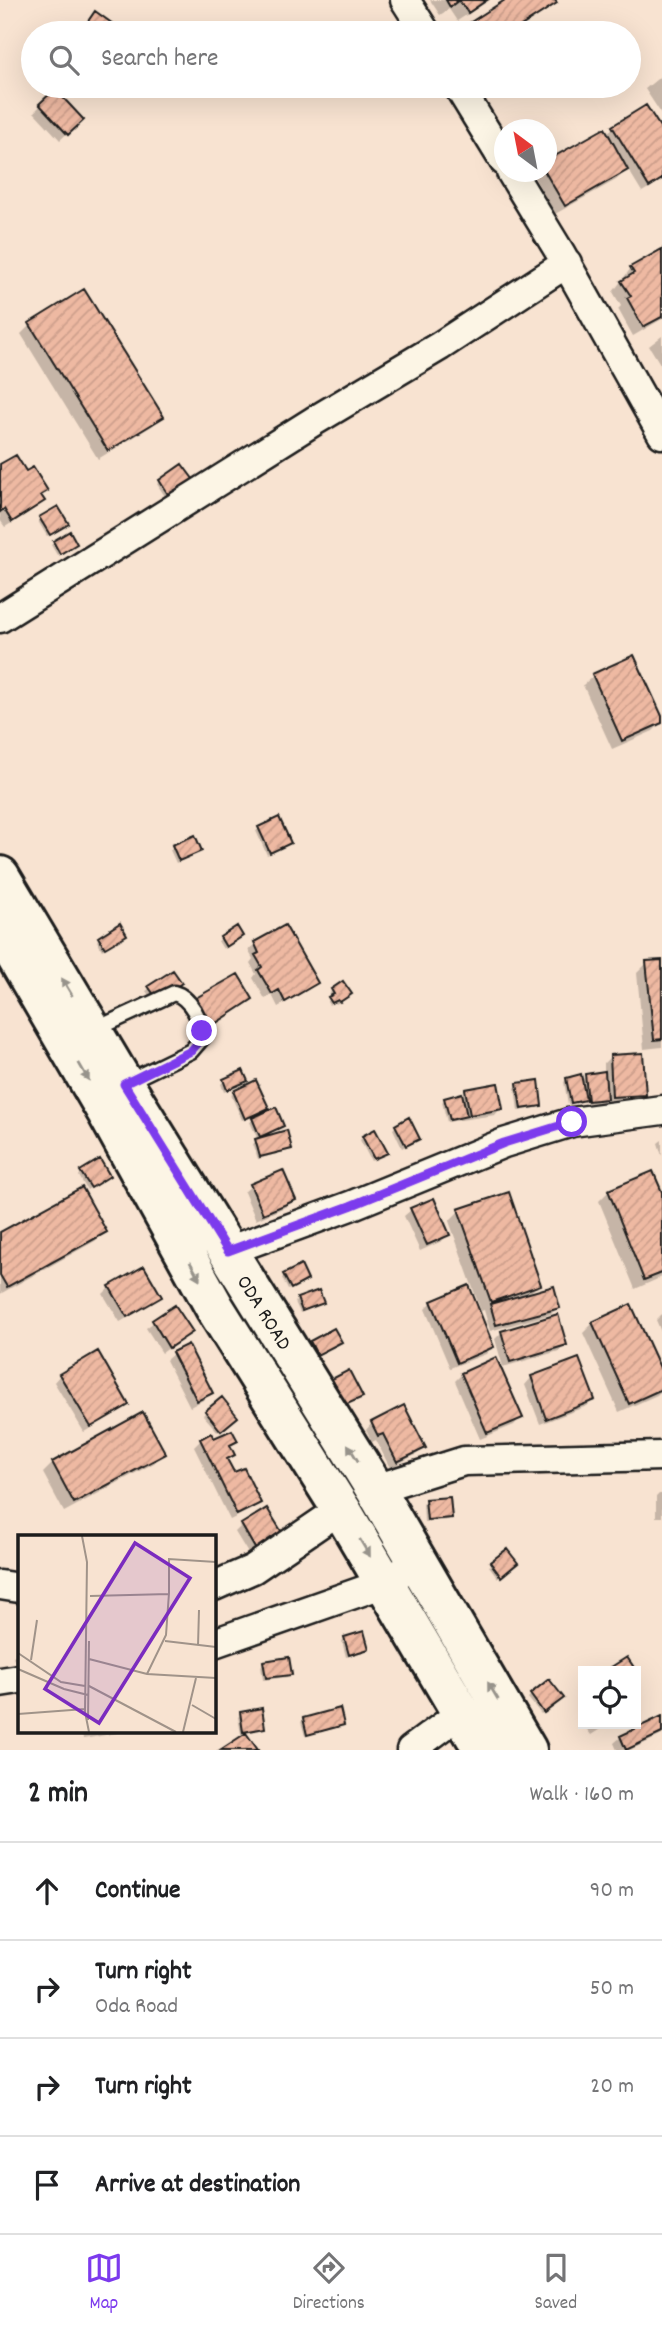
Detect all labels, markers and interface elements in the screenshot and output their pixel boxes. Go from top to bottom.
search box [21,21,641,98]
icon: search [45,41,83,79]
text: Search here [101,41,219,78]
north arrow [494,119,557,182]
one-way arrow [61,978,73,997]
route end [186,1015,217,1046]
one-way arrow [78,1063,90,1082]
route start [556,1106,587,1137]
one-way arrow [189,1261,201,1281]
street label: ODA ROAD [228,1270,297,1357]
one-way arrow [346,1443,359,1462]
inset map [18,1535,215,1732]
one-way arrow [358,1539,371,1558]
map controls [578,1666,641,1729]
button: locate [578,1666,641,1729]
one-way arrow [487,1681,499,1700]
text: 2 min [28,1774,88,1817]
text: Walk · 160 m [529,1779,634,1812]
icon: ahead [28,1872,66,1910]
text: Continue [95,1873,180,1910]
text: 90 m [590,1875,634,1908]
text: Turn right [95,1954,192,1991]
icon: right [28,1970,66,2008]
text: 50 m [590,1973,634,2006]
text: Oda Road [95,1991,178,2024]
icon: right [28,2068,66,2106]
text: Turn right [95,2069,192,2106]
text: 20 m [590,2071,634,2104]
icon: arrive [28,2166,66,2204]
text: Arrive at destination [95,2167,300,2204]
tab: Map [85,2249,123,2318]
tab: Directions [293,2249,365,2318]
tab: Saved [535,2249,577,2318]

